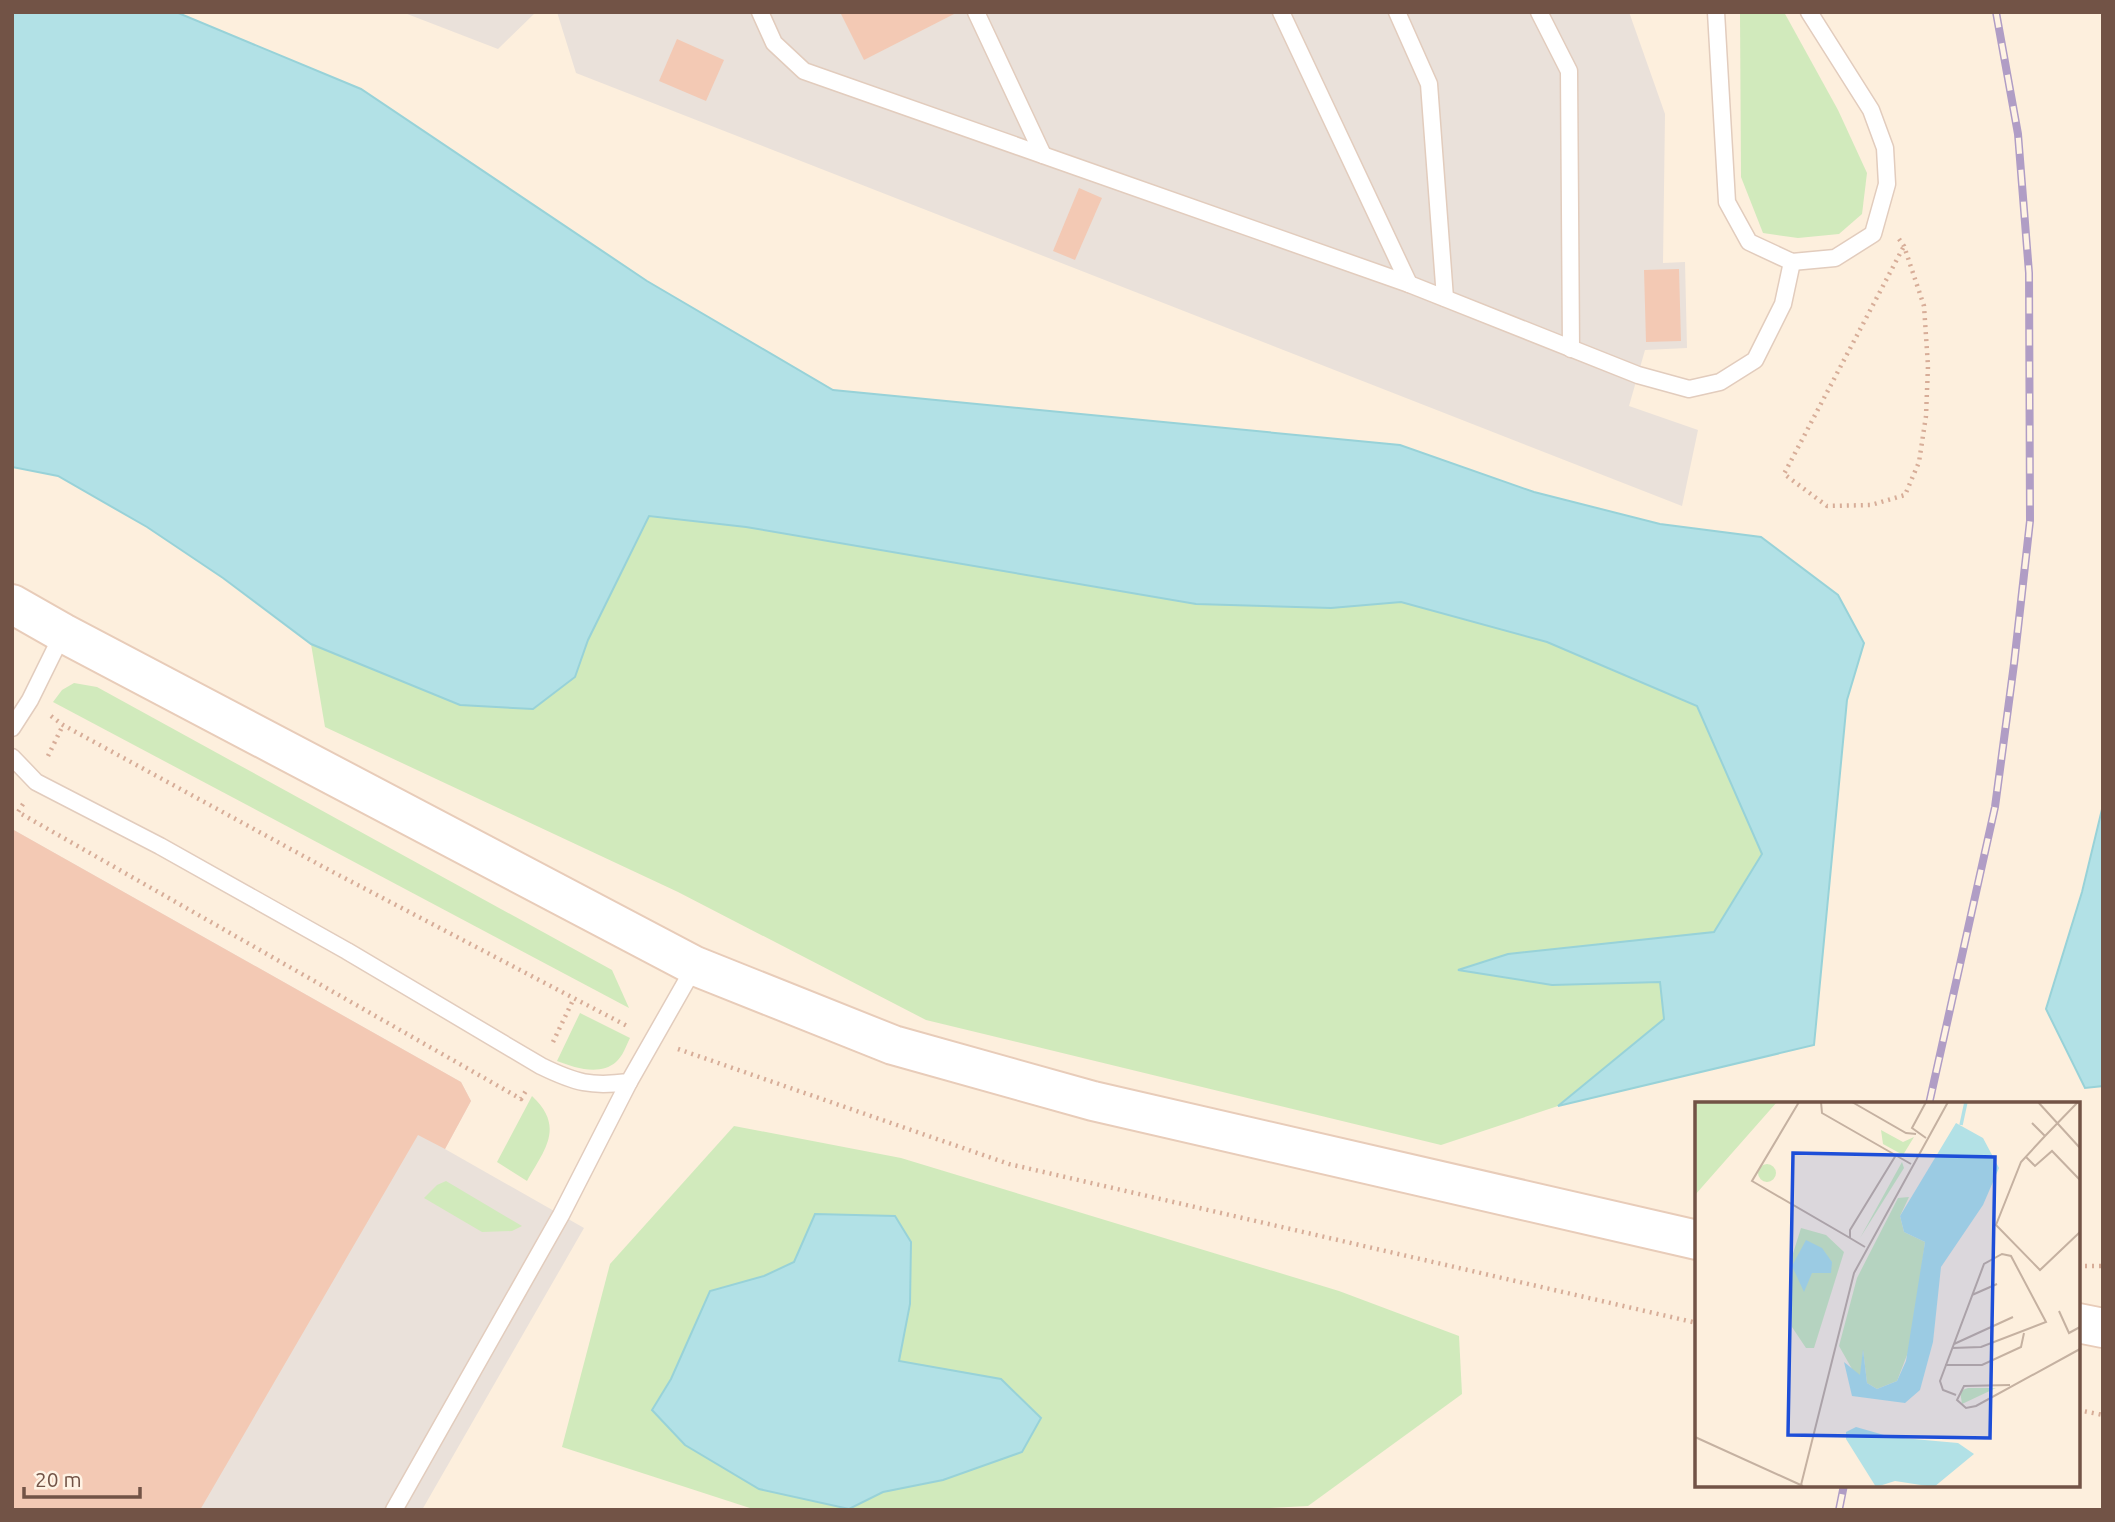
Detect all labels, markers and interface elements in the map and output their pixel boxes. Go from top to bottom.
inset map [1695,1102,2080,1487]
scale bar [24,1456,140,1500]
text: 20 m [35,1467,82,1491]

